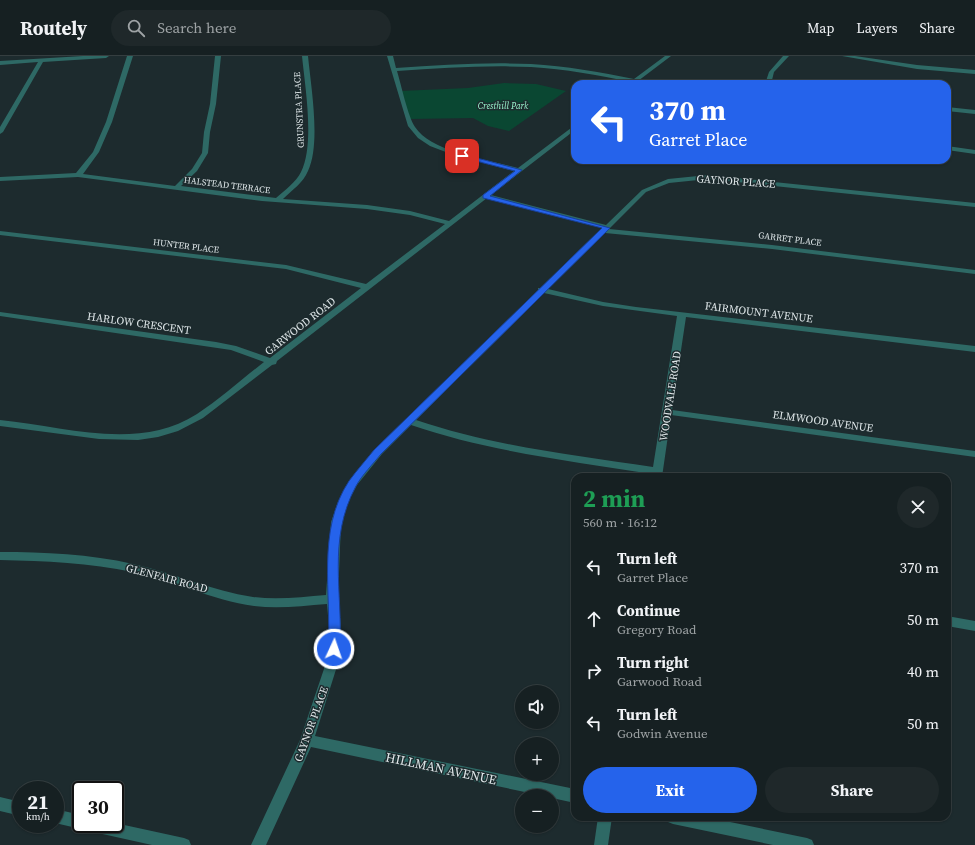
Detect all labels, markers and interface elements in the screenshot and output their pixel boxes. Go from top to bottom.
search box [111,10,391,46]
text: Routely [20,15,87,41]
icon: search [125,17,147,39]
text: Search here [157,17,236,38]
text: Map [807,18,834,38]
text: Layers [856,18,898,38]
text: Share [920,18,955,38]
street label: GRUNSTRA PLACE [291,71,307,148]
text: 370 m [649,91,726,129]
icon: left [583,96,635,148]
park label: Cresthill Park [478,100,529,112]
text: Garret Place [649,127,748,152]
pin [445,139,479,173]
icon: arrive [451,145,473,167]
street label: GAYNOR PLACE [696,171,776,192]
street label: HALSTEAD TERRACE [183,174,272,196]
street label: GARRET PLACE [758,229,823,249]
street label: HUNTER PLACE [152,236,220,256]
street label: GARWOOD ROAD [262,294,339,359]
street label: FAIRMOUNT AVENUE [704,298,814,327]
street label: HARLOW CRESCENT [86,309,192,338]
street label: WOODVALE ROAD [656,350,685,442]
street label: ELMWOOD AVENUE [772,407,875,436]
text: 2 min [583,482,645,515]
button: close [897,486,939,528]
text: 560 m · 16:12 [583,514,657,531]
text: Turn left [617,548,677,569]
icon: left [583,556,605,578]
text: 370 m [899,557,939,578]
street label: GLENFAIR ROAD [124,560,210,597]
text: Garret Place [617,569,688,586]
text: Continue [617,600,680,621]
icon: ahead [583,608,605,630]
text: 50 m [907,609,939,630]
text: Gregory Road [617,621,696,638]
position arrow [313,628,355,670]
text: Turn right [617,652,689,673]
icon: right [583,660,605,682]
text: 40 m [907,661,939,682]
text: Garwood Road [617,673,702,690]
street label: GAYNOR PLACE [291,684,332,764]
map controls [515,685,559,833]
button: sound [515,685,559,729]
text: Turn left [617,704,677,725]
icon: left [583,712,605,734]
text: 50 m [907,713,939,734]
text: Godwin Avenue [617,725,708,742]
button: + [515,737,559,781]
street label: HILLMAN AVENUE [384,748,498,789]
button: Exit [583,767,757,813]
button: Share [765,767,939,813]
speed limit sign: 30 [72,781,124,833]
text: 21 [27,788,49,816]
button: − [515,789,559,833]
text: km/h [26,810,50,823]

